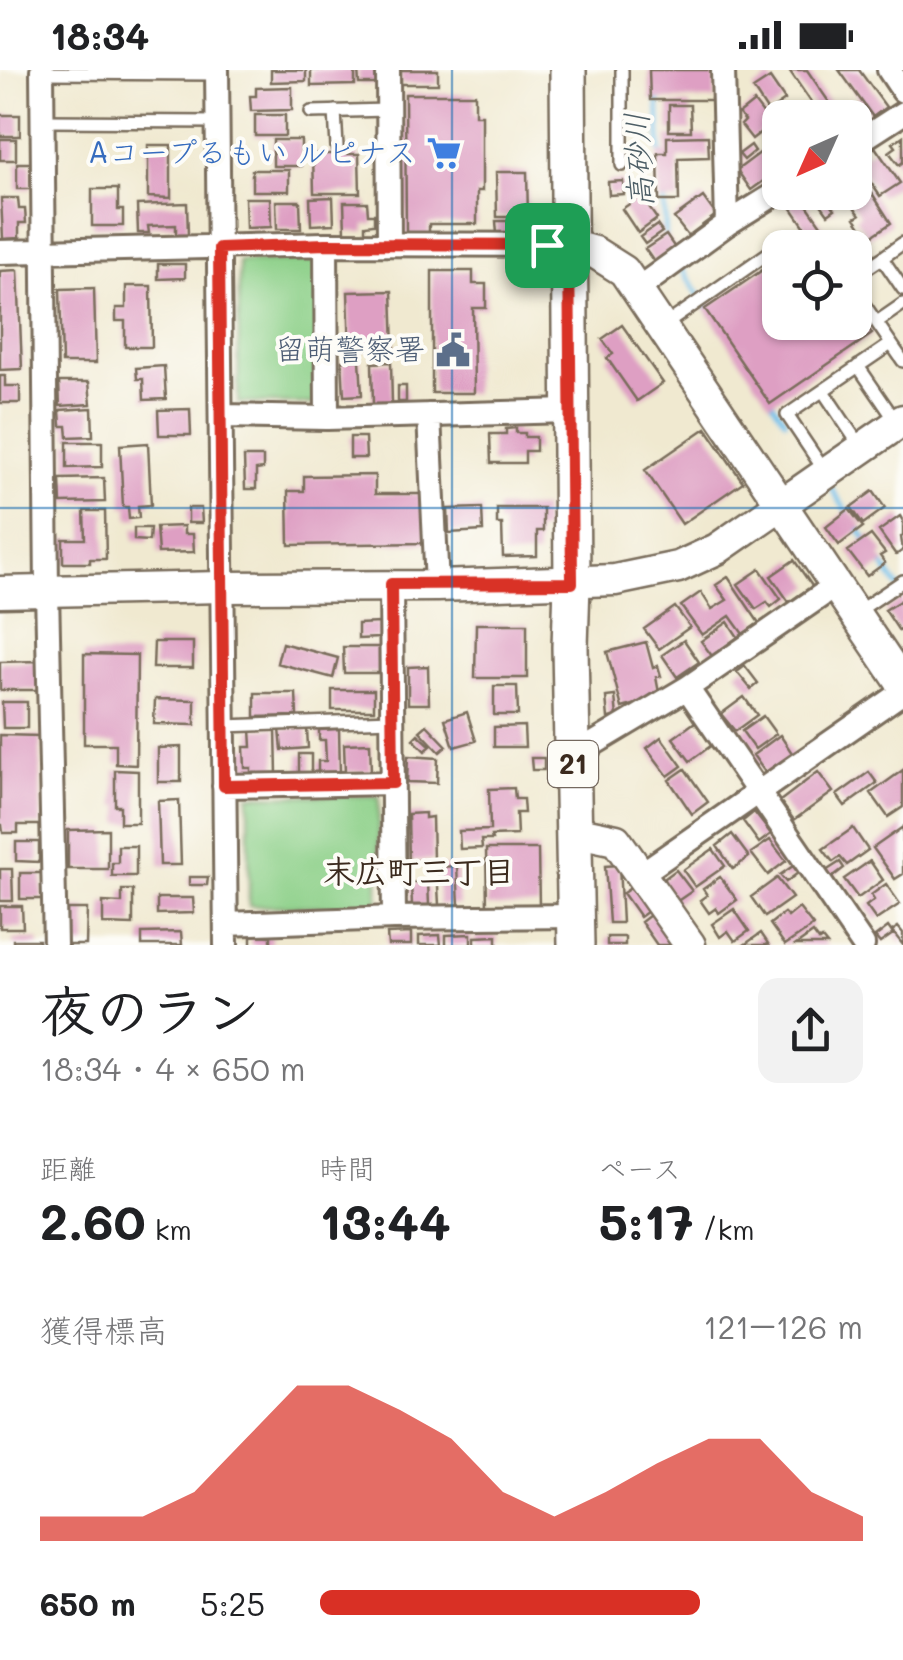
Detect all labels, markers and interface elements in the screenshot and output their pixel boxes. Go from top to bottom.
text: 18:34 [50,10,149,60]
north arrow [762,100,872,210]
map controls [762,100,872,340]
water label: 高砂川 [614,111,660,209]
place label: Aコープるもい ルピナス [88,131,416,171]
supermarket icon: Aコープるもい ルピナス [425,134,463,172]
pin [505,203,590,288]
icon: arrive [520,218,575,273]
button: locate [762,230,872,340]
place label: 留萌警察署 [275,328,425,368]
public building icon: 留萌警察署 [434,331,472,369]
road number: 21 [548,741,598,787]
district label: 末広町三丁目 [323,849,515,891]
text: 夜のラン [40,973,260,1045]
button: share [758,978,863,1083]
text: 18:34 · 4 × 650 m [40,1047,306,1089]
text: 距離 [40,1150,96,1186]
text: 時間 [319,1150,375,1186]
text: ペース [599,1150,681,1186]
text: 2.60 [40,1187,146,1253]
text: 13:44 [319,1187,451,1253]
text: 5:17 [599,1187,694,1253]
text: km [146,1211,192,1247]
text: /km [694,1211,755,1247]
text: 121–126 m [703,1305,863,1347]
text: 獲得標高 [40,1308,168,1350]
text: 650 m [40,1582,136,1624]
text: 5:25 [200,1582,265,1624]

